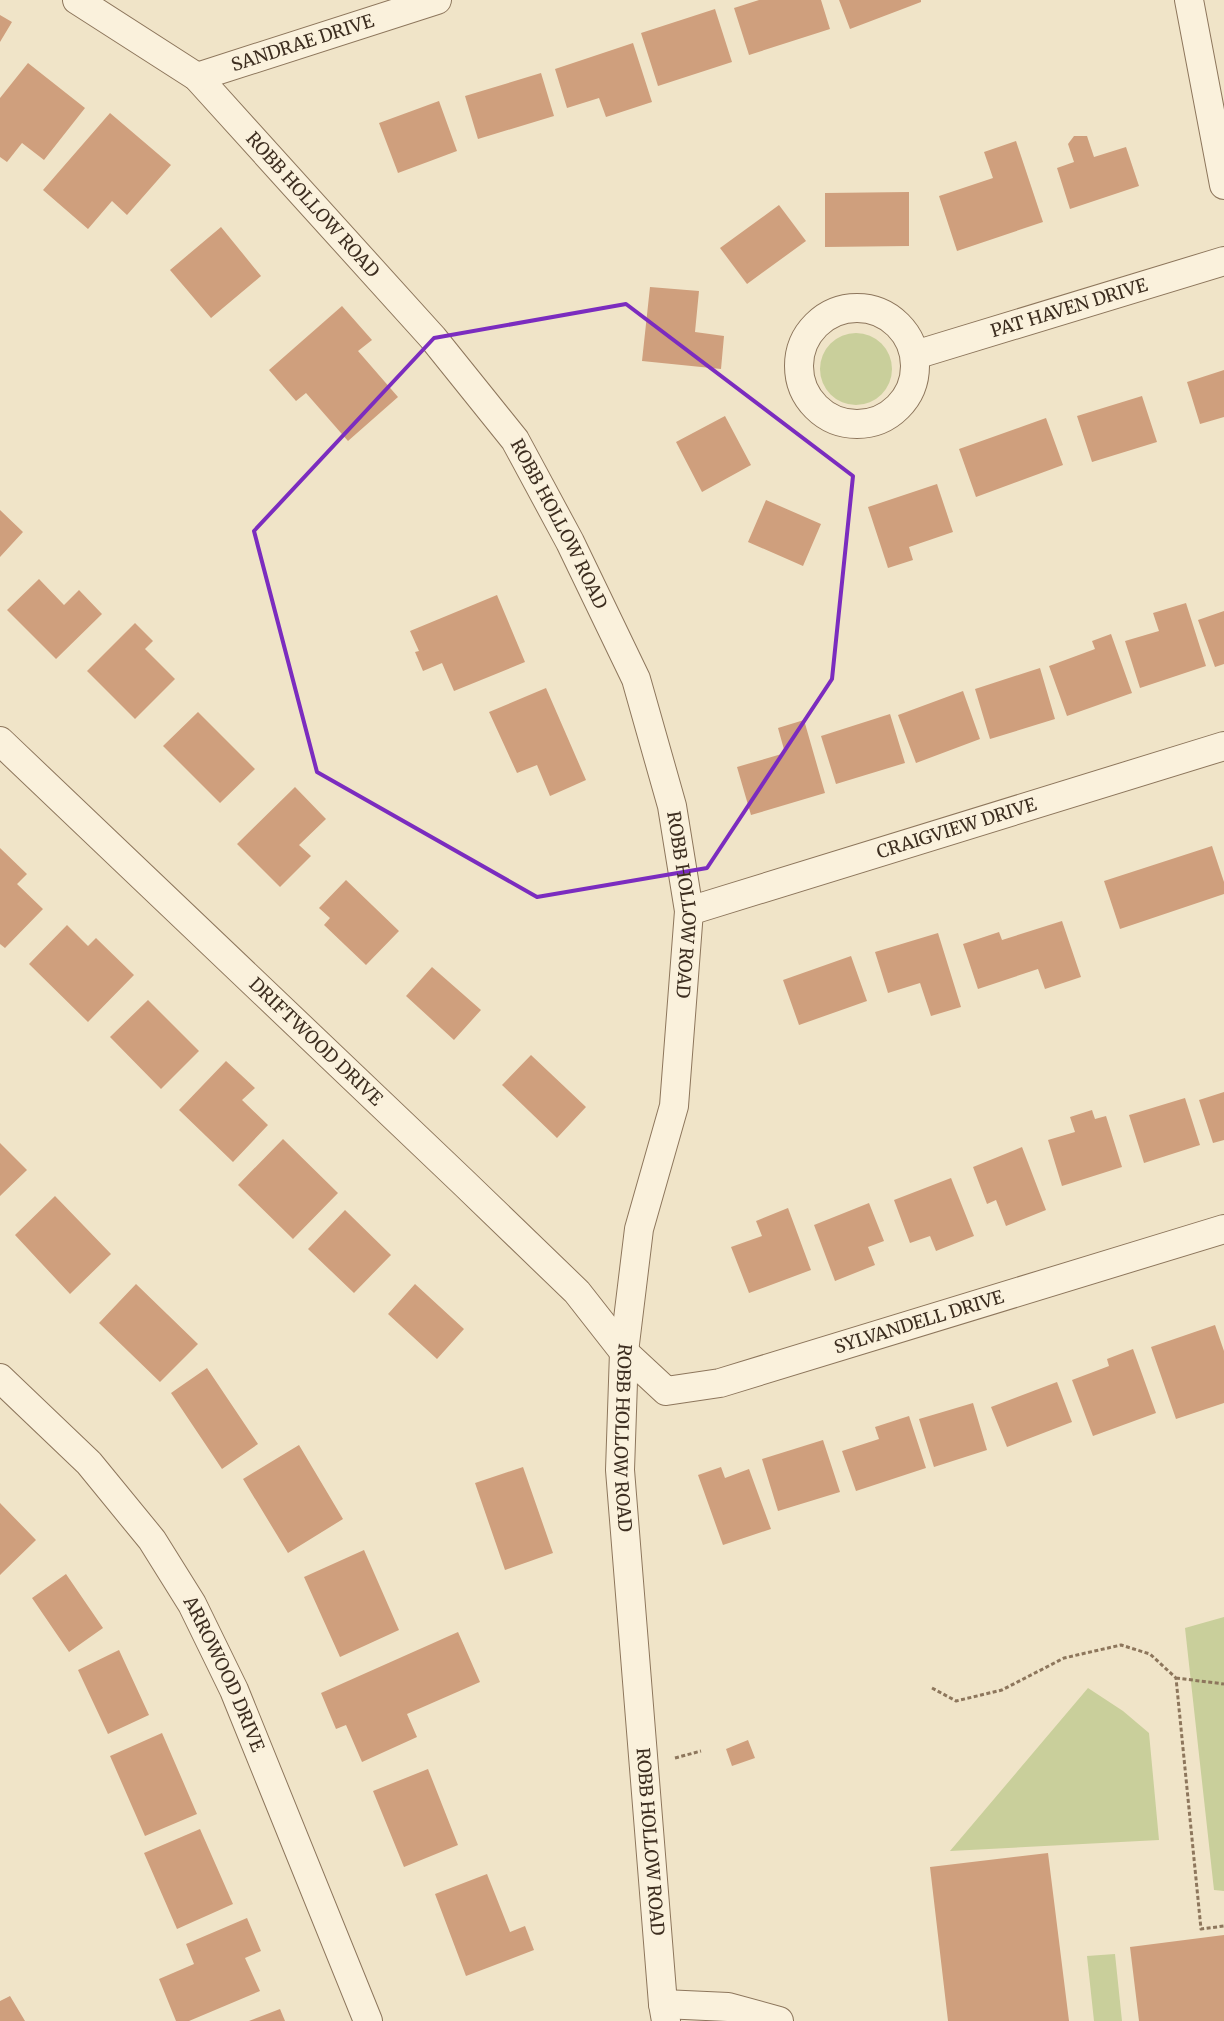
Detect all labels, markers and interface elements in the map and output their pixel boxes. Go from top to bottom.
street label: SANDRAE DRIVE [228,9,377,76]
street label: ROBB HOLLOW ROAD [241,127,385,282]
street label: PAT HAVEN DRIVE [988,273,1151,342]
street label: ROBB HOLLOW ROAD [506,435,612,613]
street label: CRAIGVIEW DRIVE [874,792,1040,863]
street label: ROBB HOLLOW ROAD [662,810,701,999]
street label: DRIFTWOOD DRIVE [245,972,388,1111]
street label: SYLVANDELL DRIVE [831,1285,1007,1358]
street label: ROBB HOLLOW ROAD [609,1342,637,1533]
street label: ARROWOOD DRIVE [178,1591,270,1756]
street label: ROBB HOLLOW ROAD [631,1747,669,1937]

